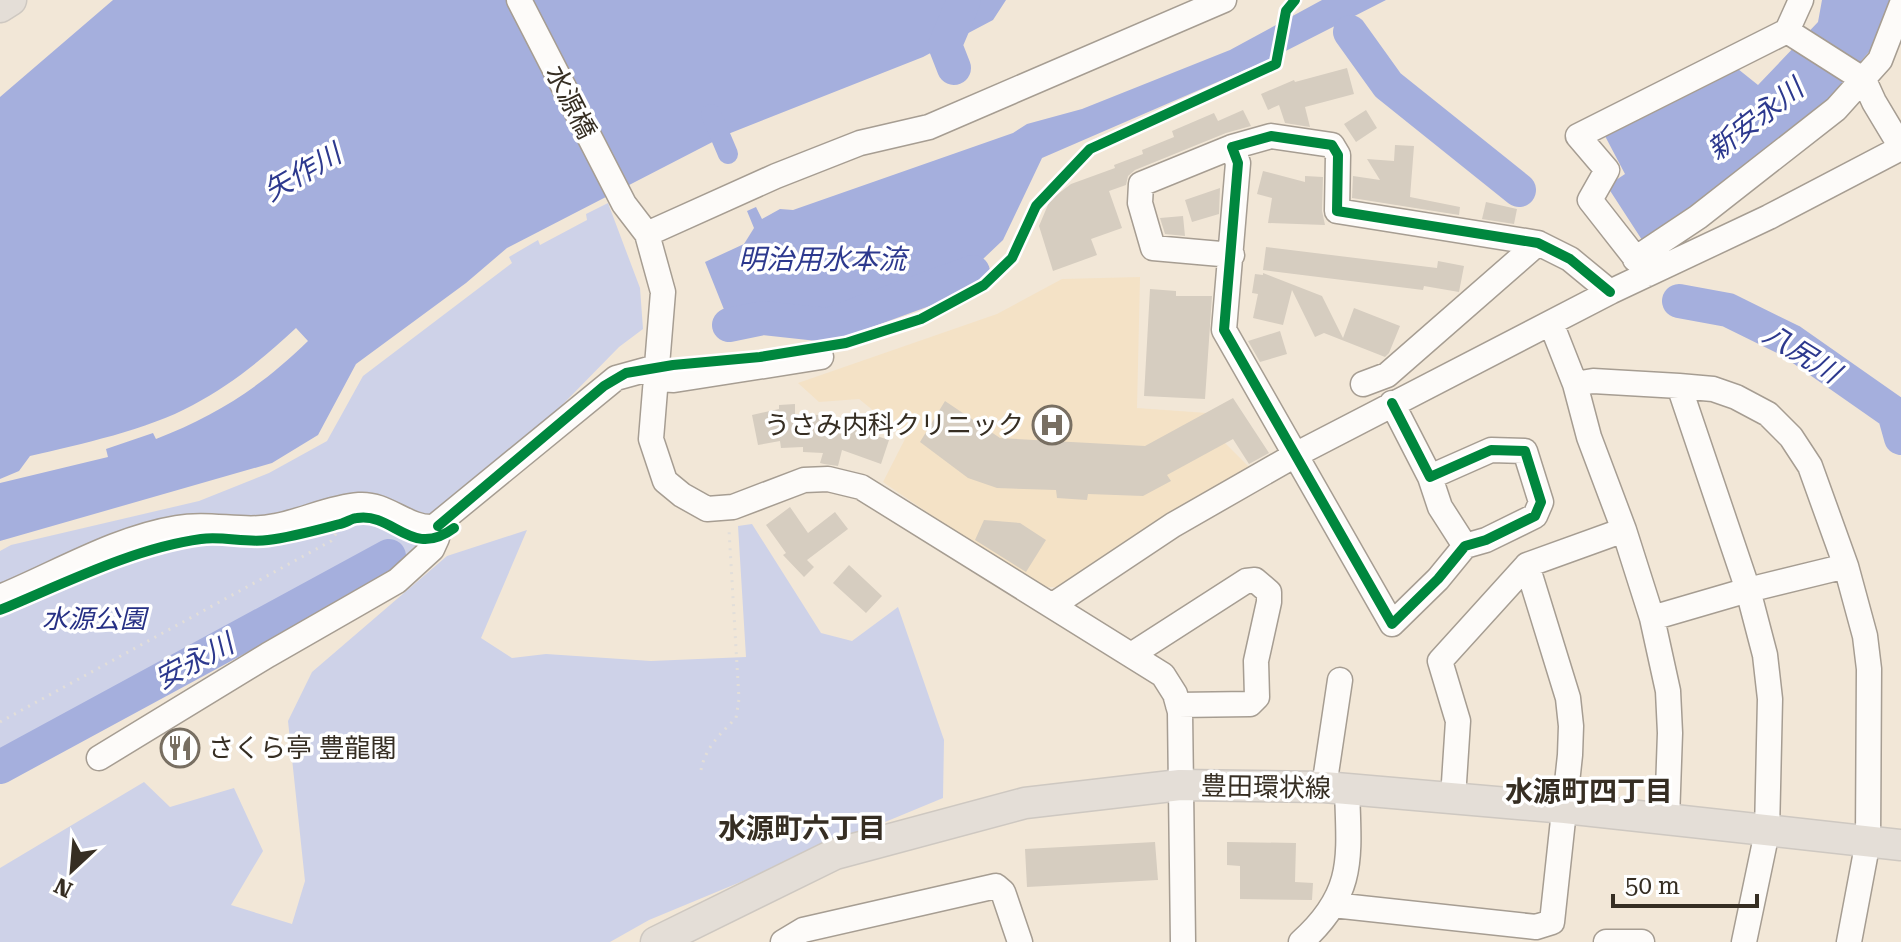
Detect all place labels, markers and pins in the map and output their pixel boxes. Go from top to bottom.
hospital icon: うさみ内科クリニック [1031,404,1073,446]
place label: うさみ内科クリニック [764,410,1024,440]
restaurant icon: さくら亭 豊龍閣 [159,727,201,769]
place label: さくら亭 豊龍閣 [208,733,397,763]

